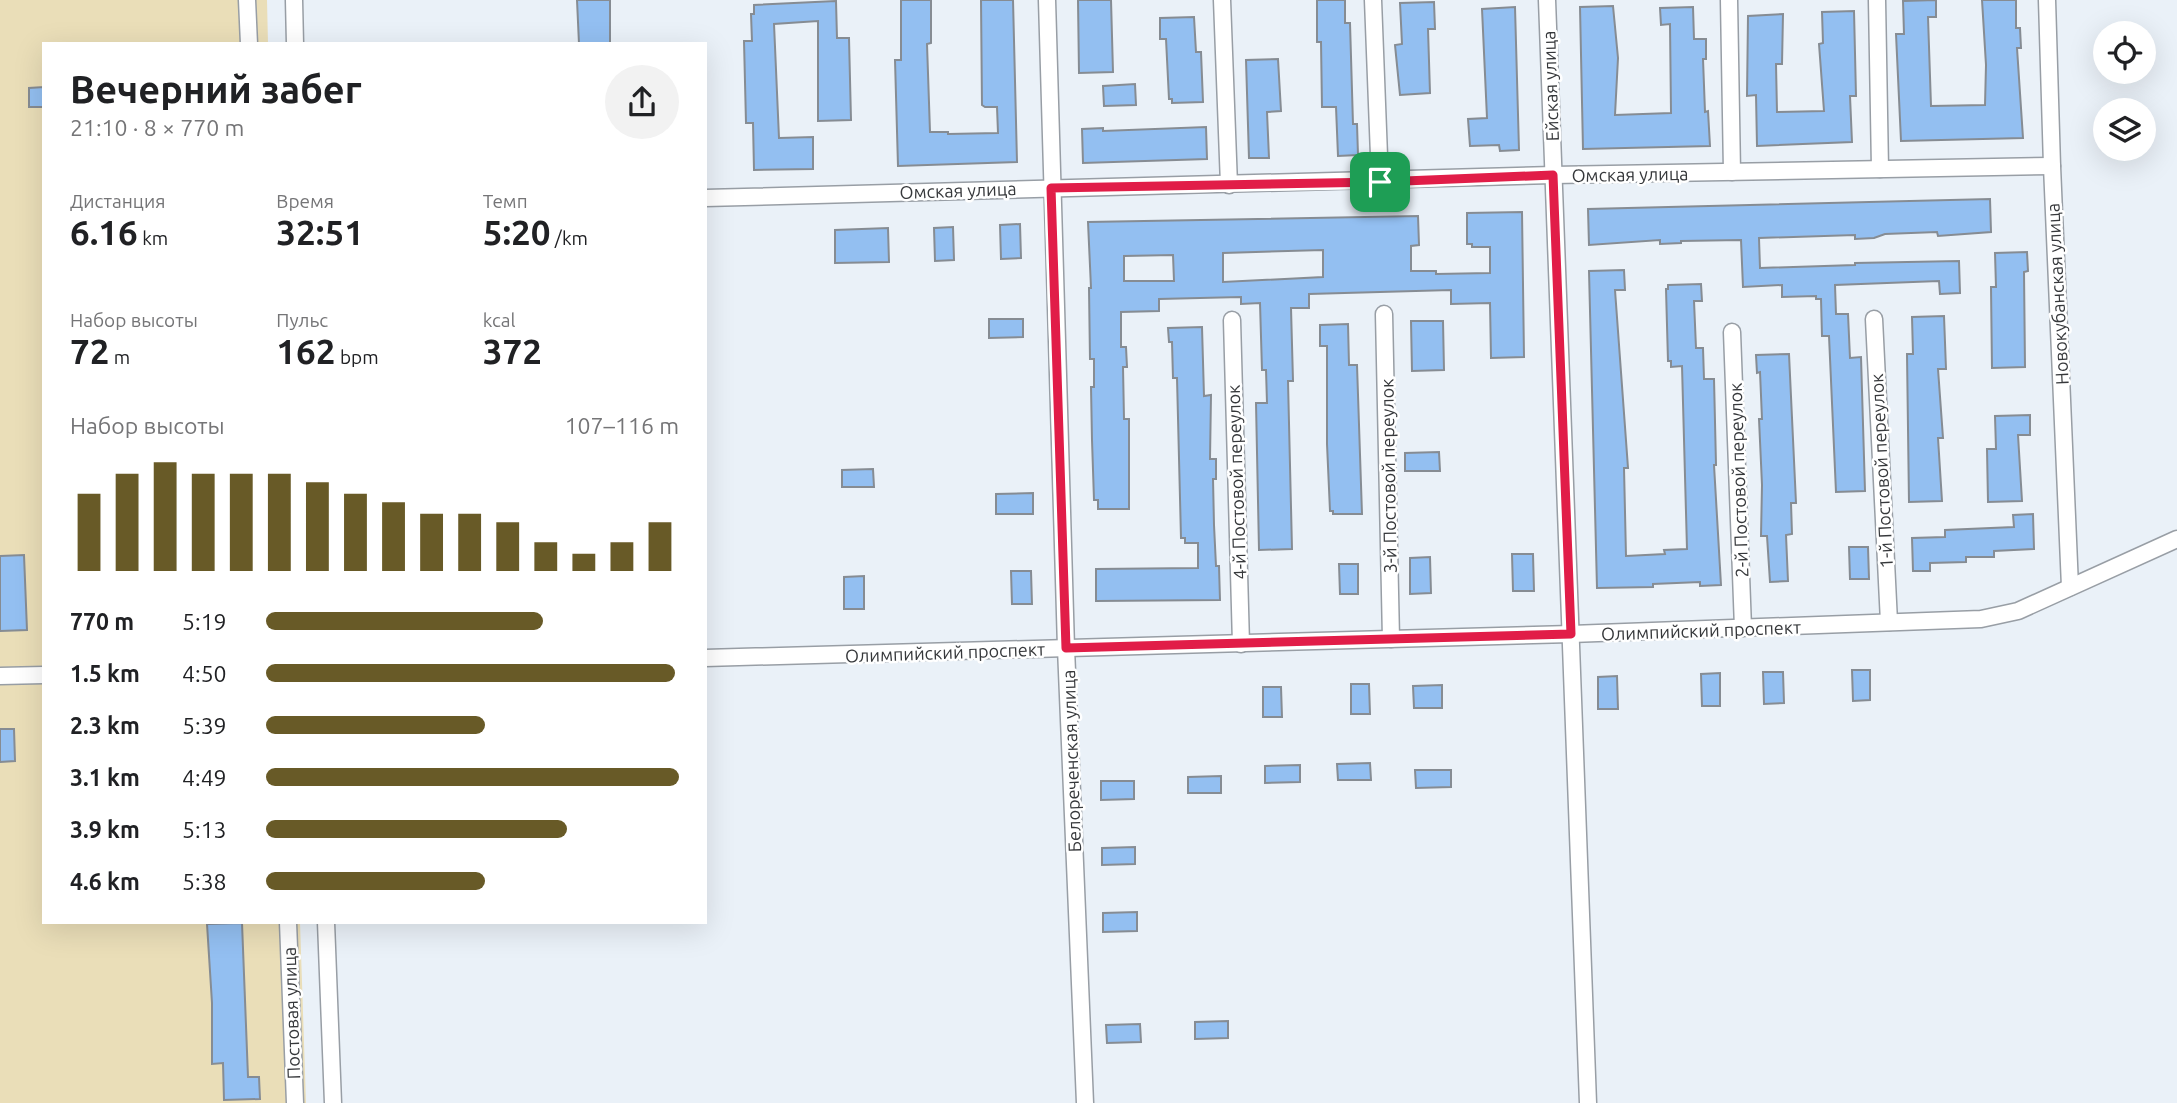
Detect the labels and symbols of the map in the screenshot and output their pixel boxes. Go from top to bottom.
street label: Ейская улица [1538,30,1562,142]
pin [1350,152,1410,212]
street label: Омская улица [1571,163,1689,185]
street label: Омская улица [899,178,1017,202]
street label: Новокубанская улица [2042,203,2072,385]
street label: 1-й Постовой переулок [1866,373,1896,569]
street label: 3-й Постовой переулок [1376,378,1400,574]
street label: 2-й Постовой переулок [1725,382,1751,578]
street label: 4-й Постовой переулок [1223,384,1249,580]
street label: Олимпийский проспект [1601,617,1801,643]
street label: Олимпийский проспект [845,639,1045,665]
street label: Белореченская улица [1058,670,1084,852]
street label: Постовая улица [279,947,303,1079]

